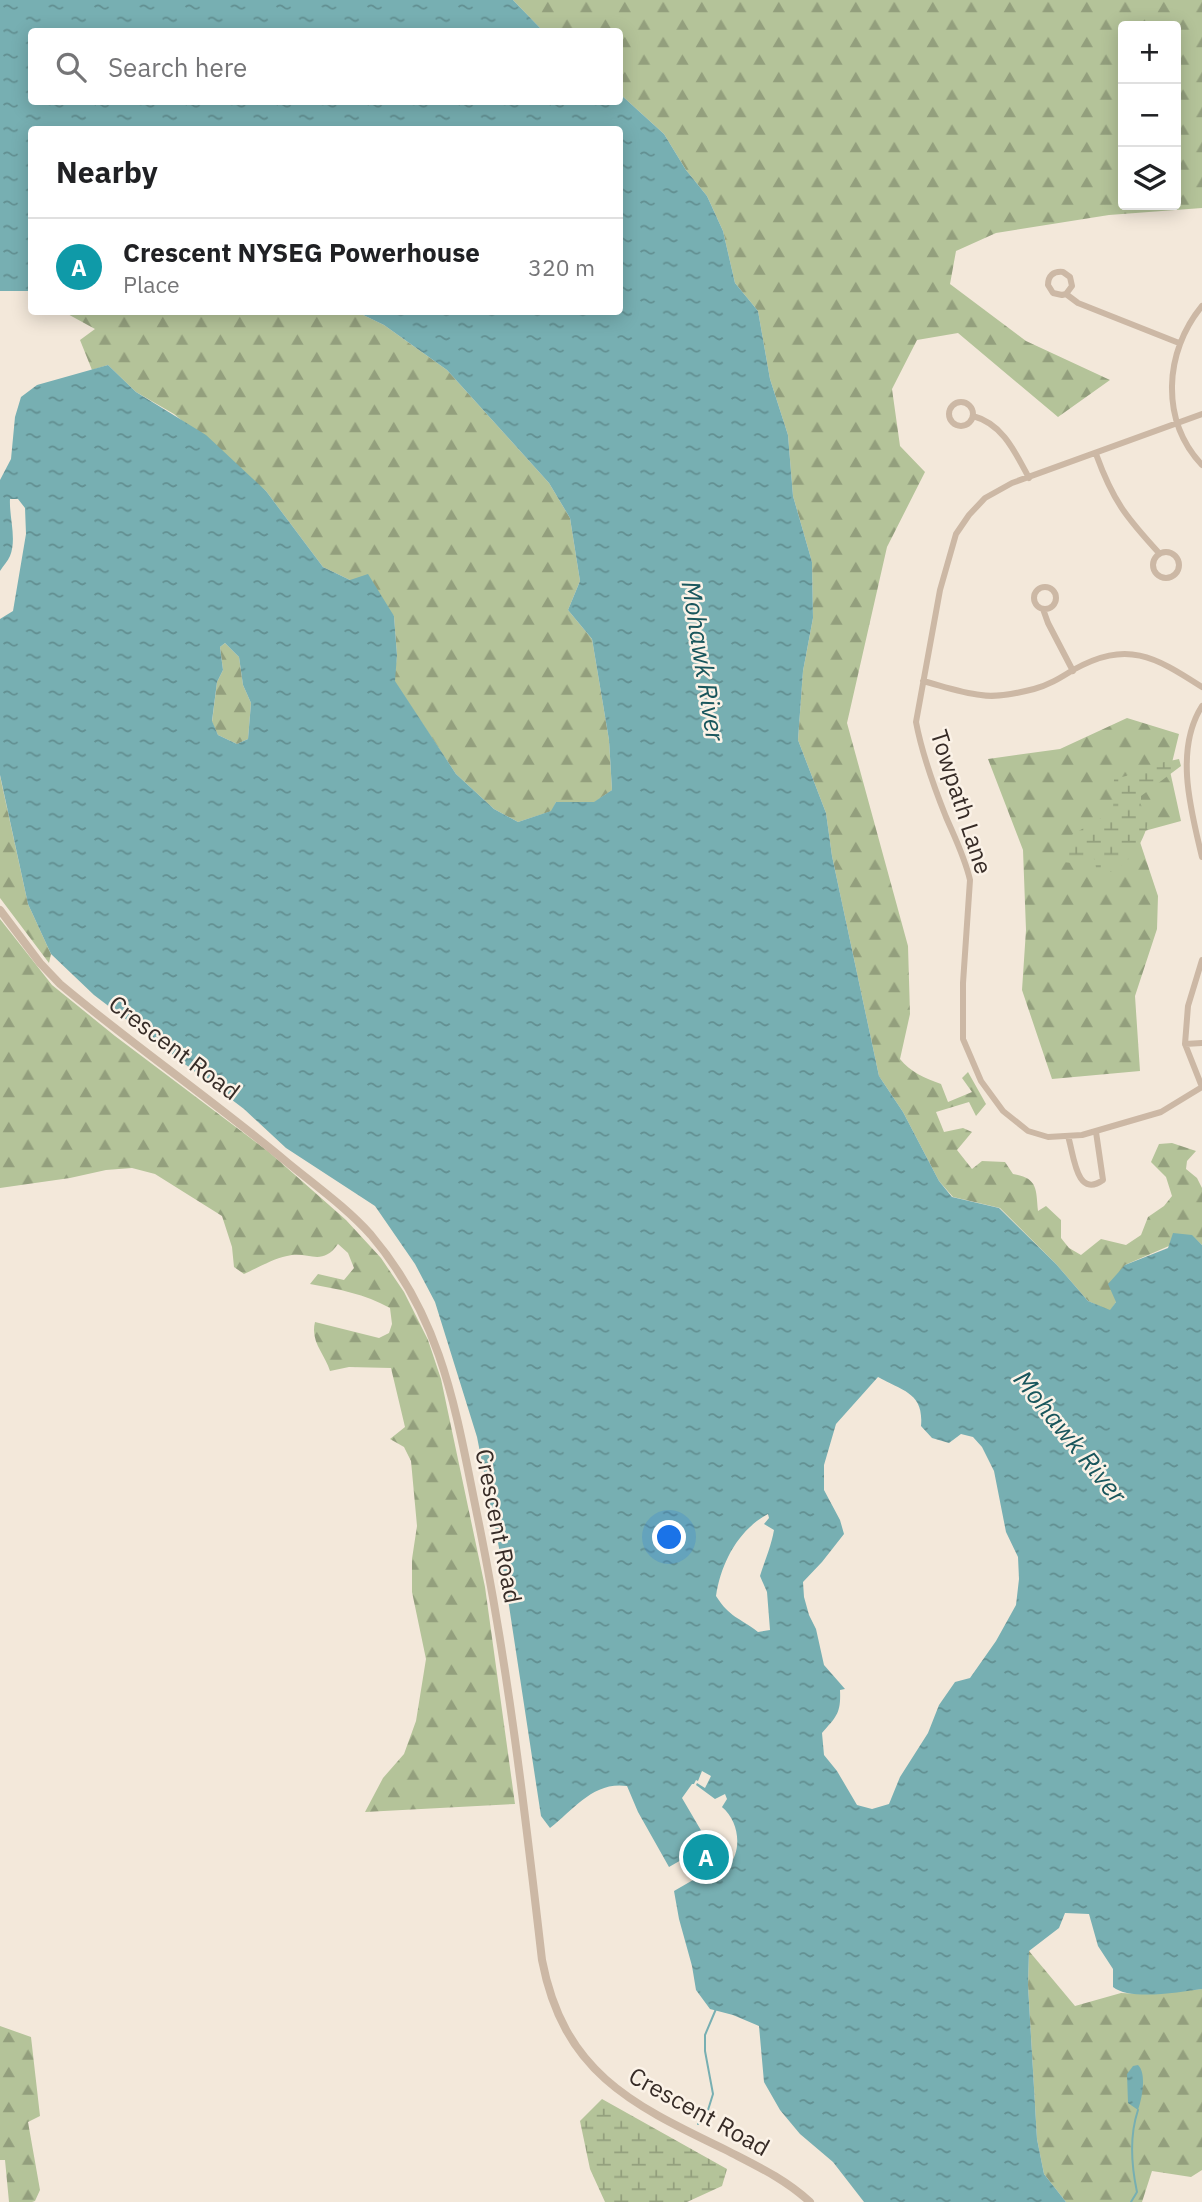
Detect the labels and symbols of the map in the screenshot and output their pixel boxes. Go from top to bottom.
water label: Mohawk River [675,578,734,745]
street label: Towpath Lane [924,725,1000,878]
street label: Crescent Road [102,987,247,1107]
water label: Mohawk River [1007,1363,1136,1511]
street label: Crescent Road [468,1446,530,1606]
your location [652,1520,686,1554]
pin: A [683,1831,729,1883]
street label: Crescent Road [623,2059,776,2163]

